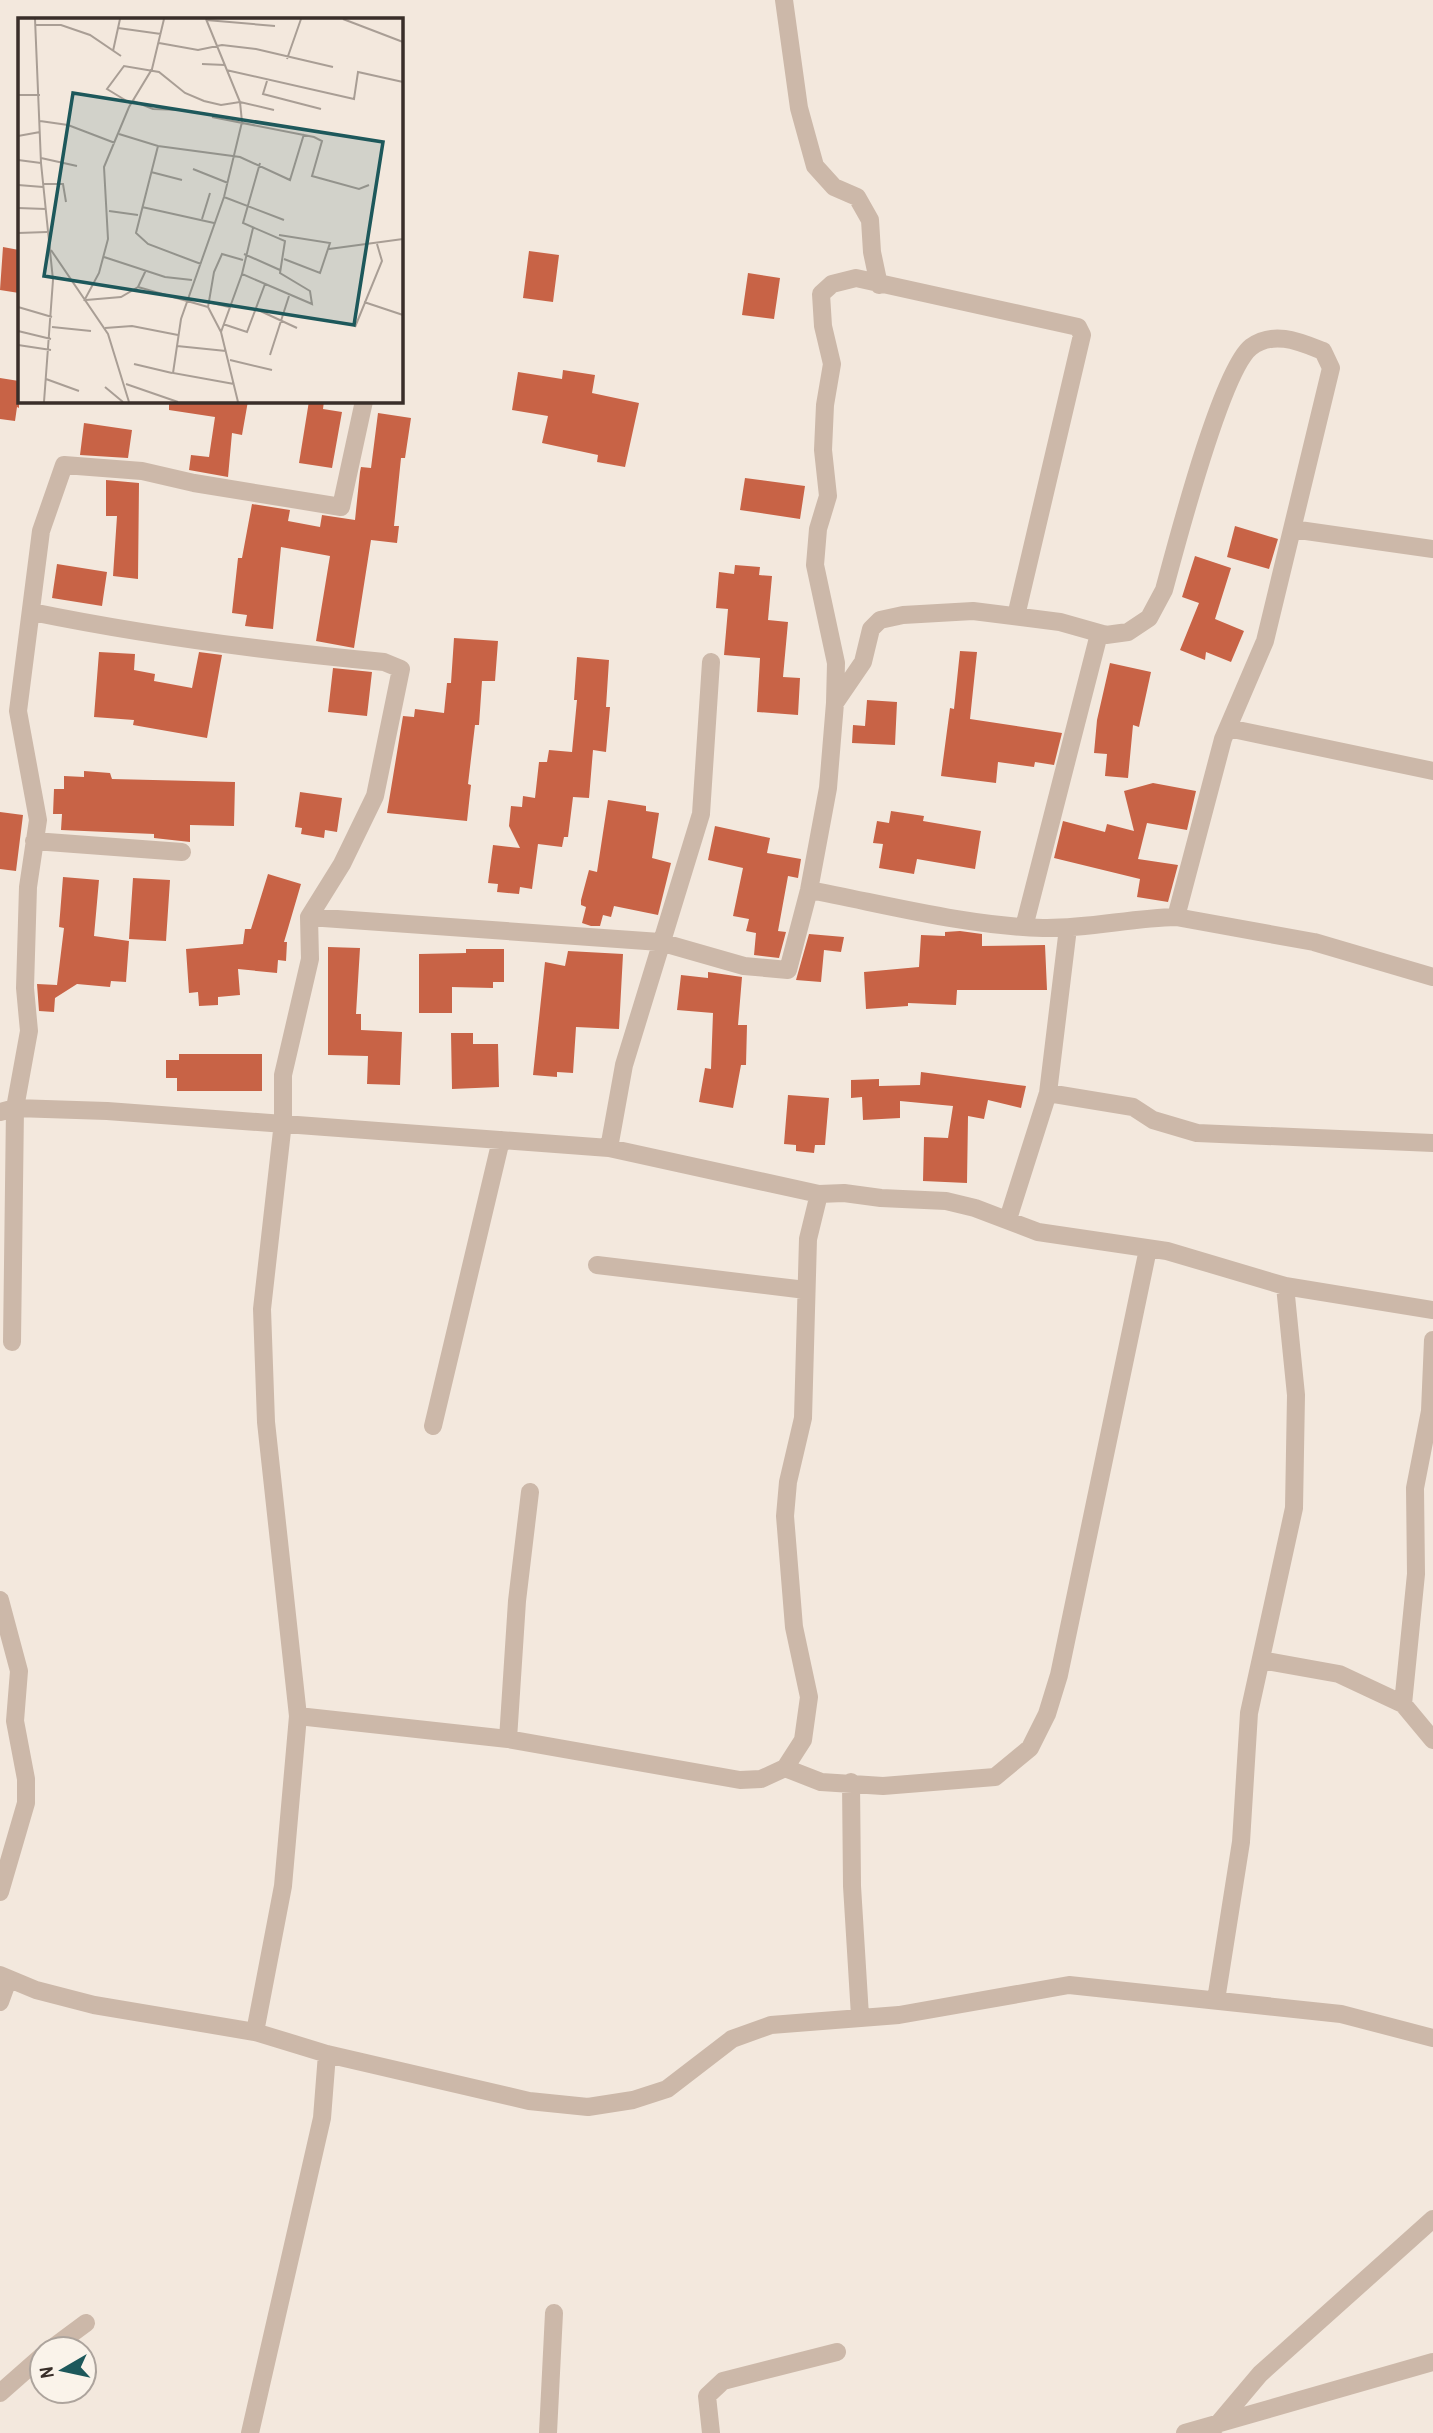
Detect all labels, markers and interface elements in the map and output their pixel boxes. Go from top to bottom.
inset map [18,18,402,402]
north arrow [28,2335,98,2405]
text: N [32,2365,60,2380]

